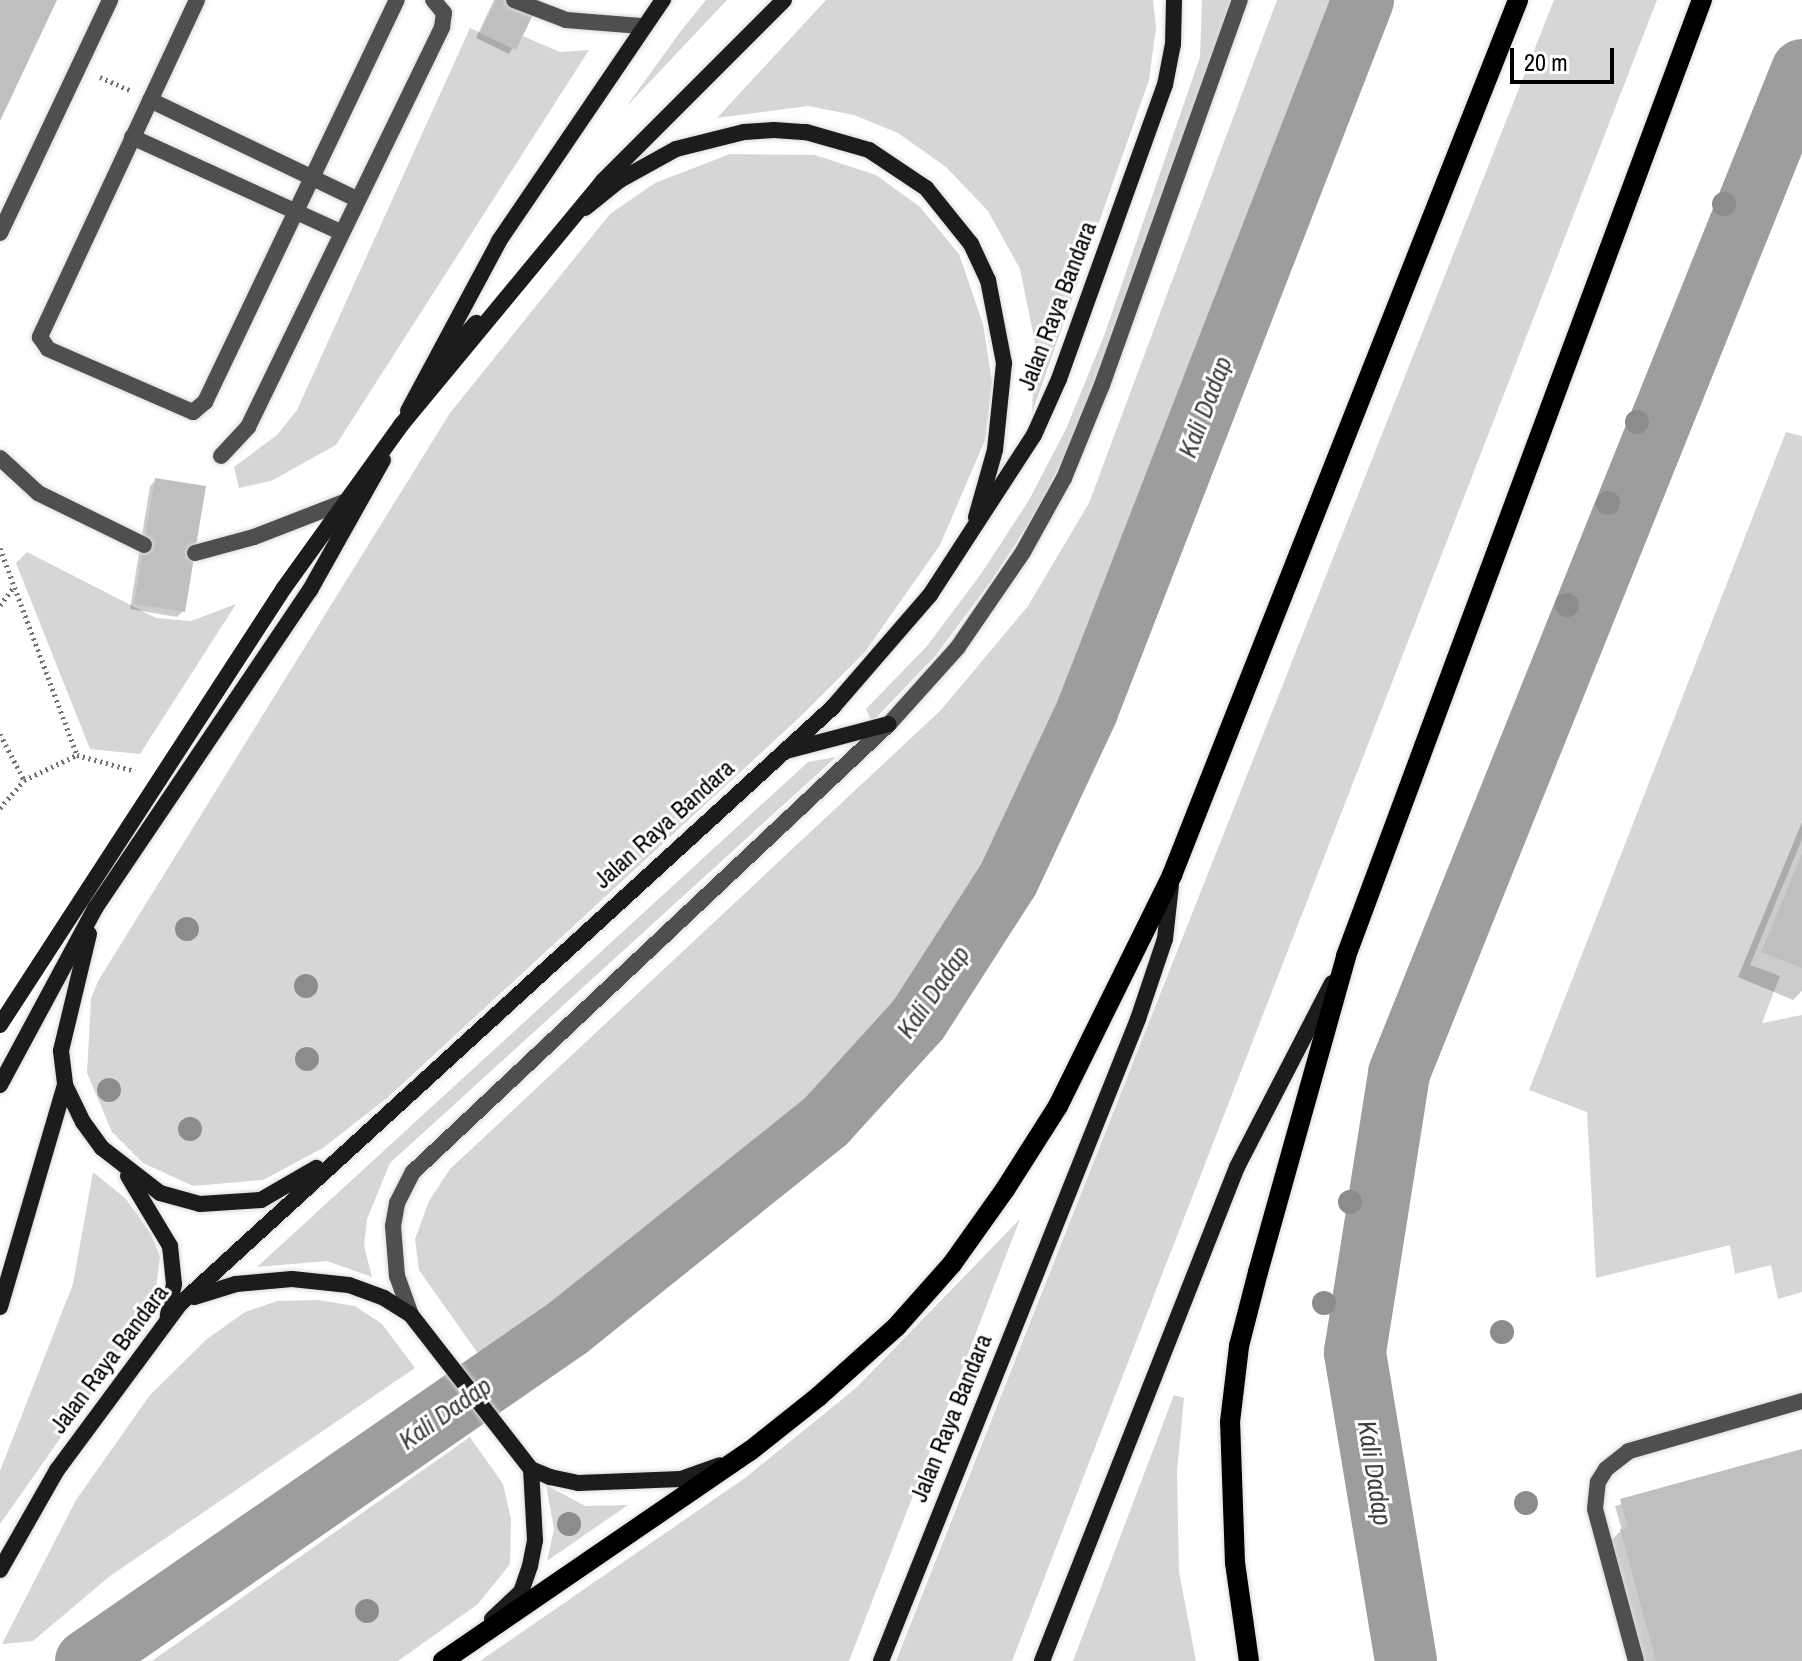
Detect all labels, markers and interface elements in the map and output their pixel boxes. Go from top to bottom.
scale bar [1514,32,1618,82]
text: 20 m [1524,46,1568,78]
street label: Jalan Raya Bandara [1012,218,1102,394]
water label: Kali Dadap [1172,352,1238,462]
street label: Jalan Raya Bandara [588,754,740,894]
water label: Kali Dadap [890,940,976,1044]
street label: Jalan Raya Bandara [44,1279,174,1439]
street label: Jalan Raya Bandara [904,1330,998,1506]
water label: Kali Dadap [393,1370,497,1456]
water label: Kali Dadap [1351,1418,1399,1528]

